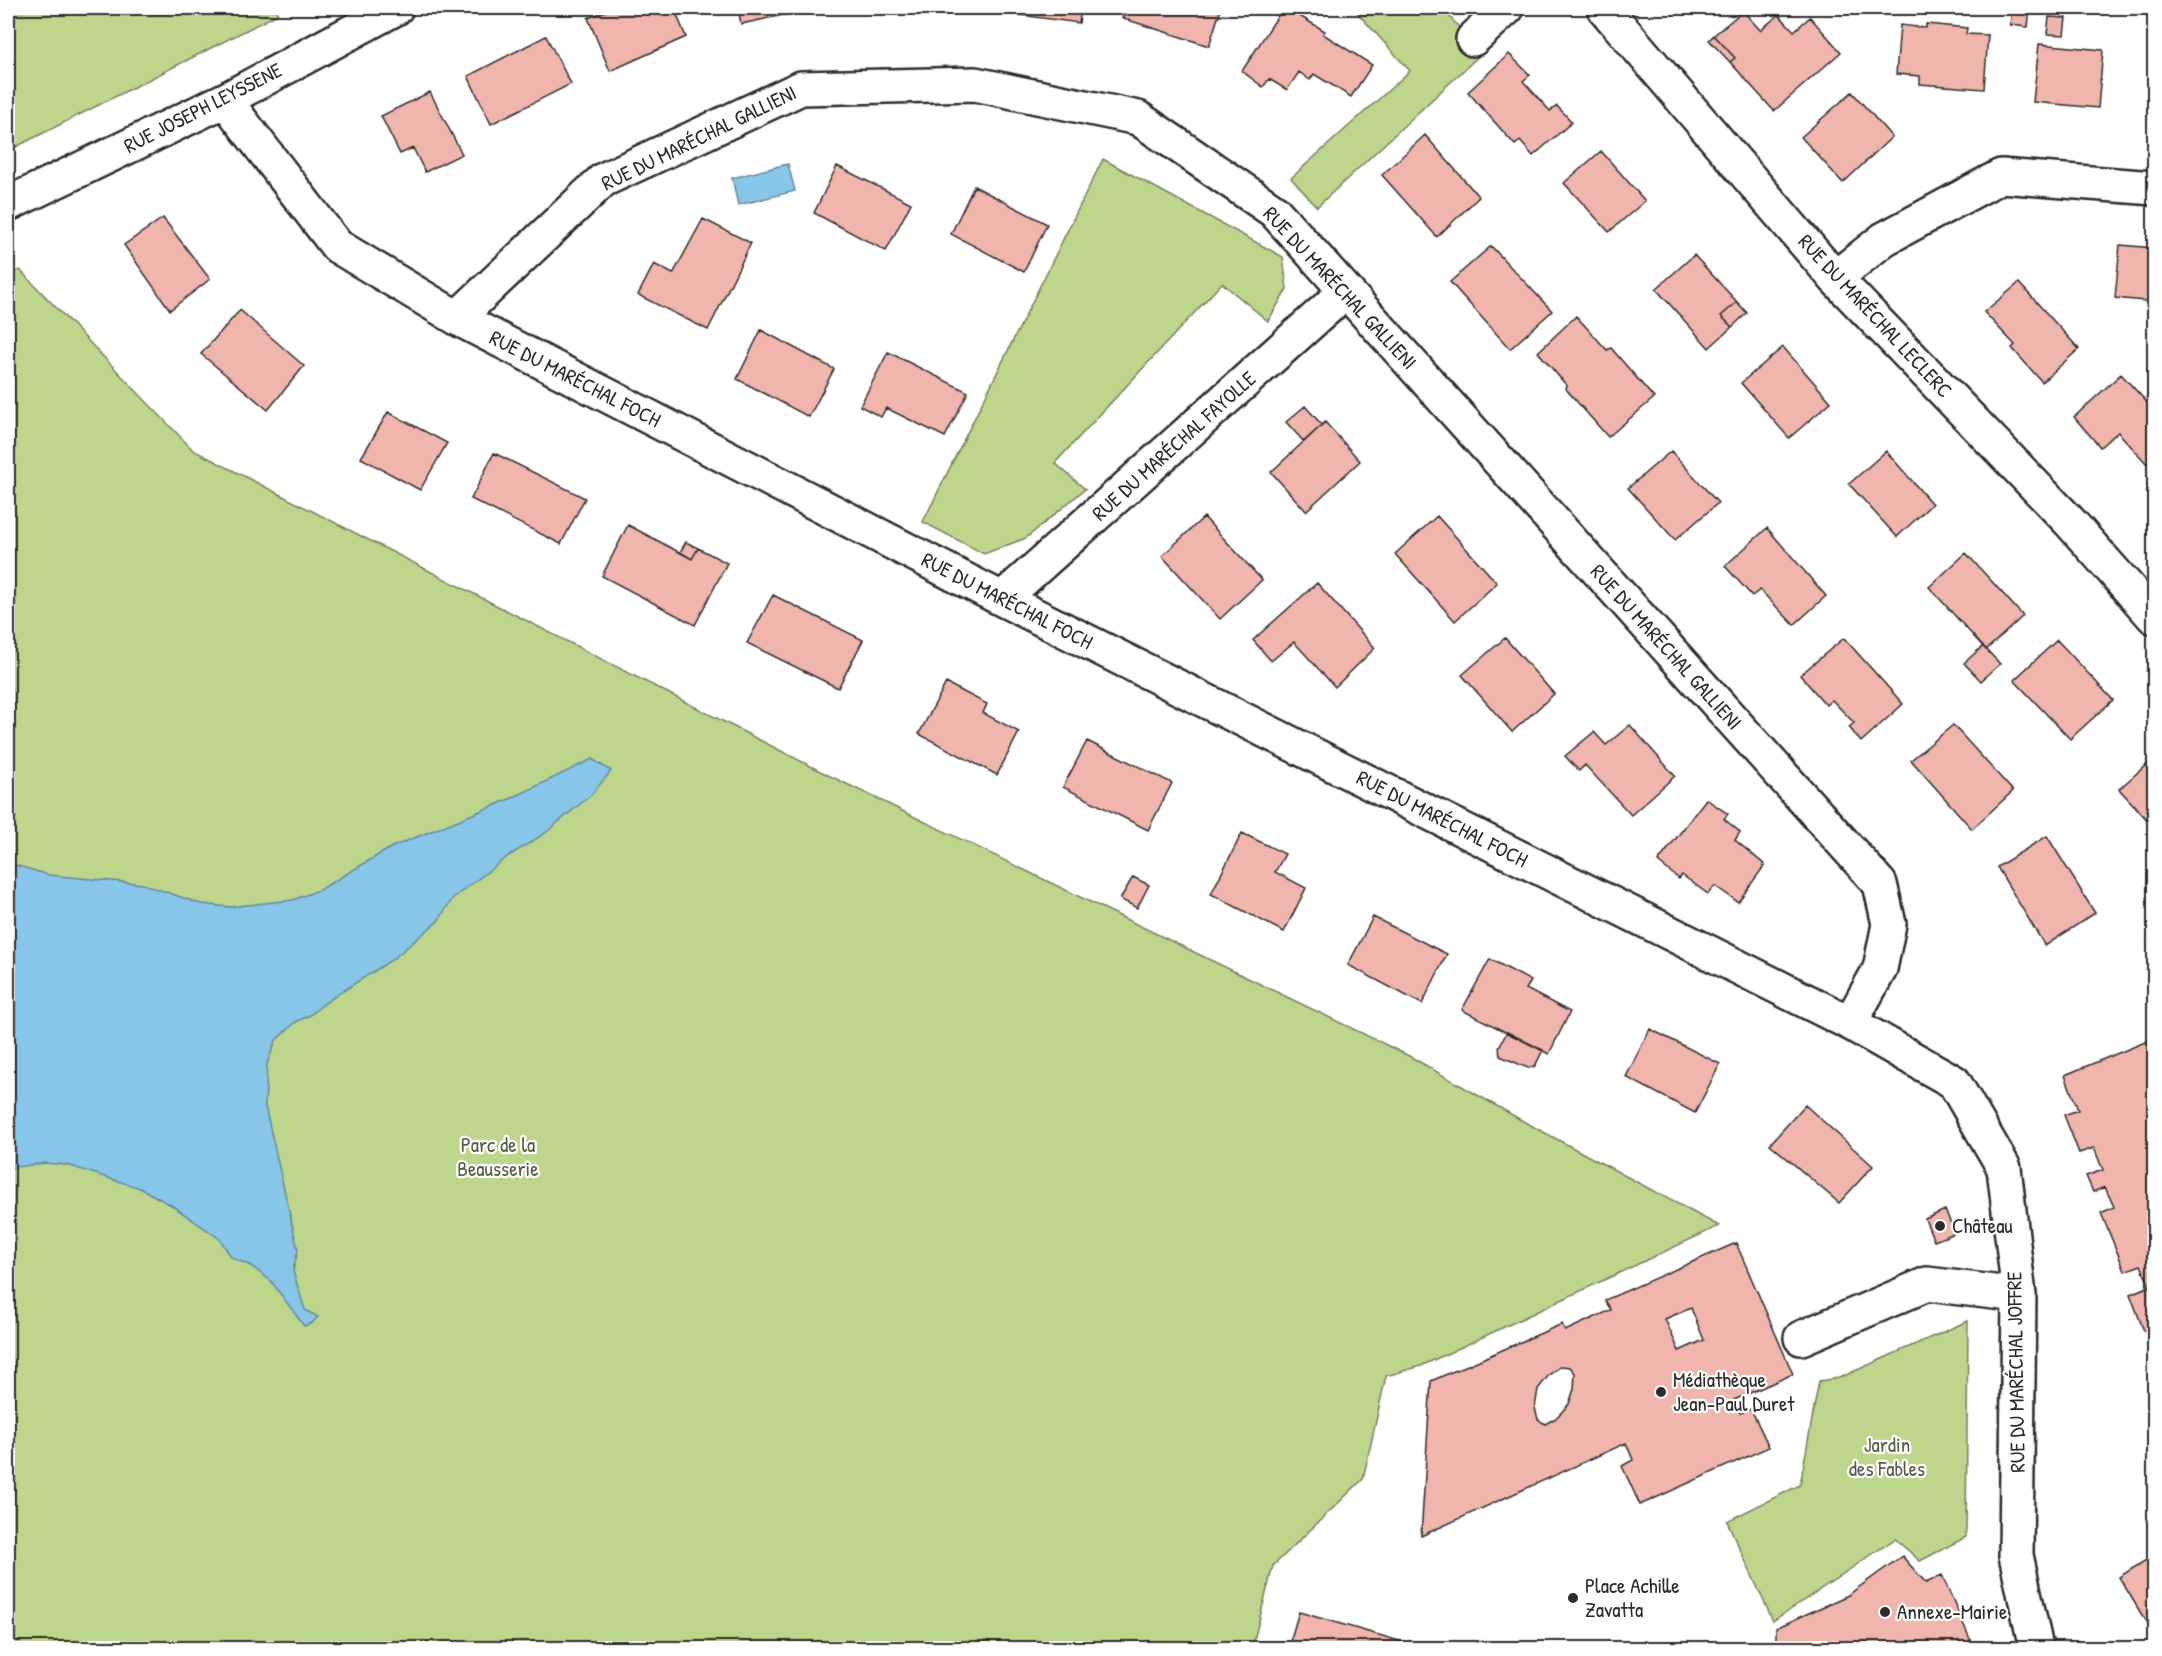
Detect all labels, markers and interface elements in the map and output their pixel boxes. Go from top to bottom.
street label: RUE JOSEPH LEYSSENE [119,55,287,160]
street label: RUE DU MARÉCHAL GALLIENI [596,78,801,197]
street label: RUE DU MARÉCHAL GALLIENI [1257,200,1424,376]
street label: RUE DU MARÉCHAL LECLERC [1792,227,1959,404]
street label: RUE DU MARÉCHAL FOCH [485,323,666,434]
street label: RUE DU MARÉCHAL FAYOLLE [1085,364,1262,527]
street label: RUE DU MARÉCHAL FOCH [917,545,1098,656]
street label: RUE DU MARÉCHAL GALLIENI [1584,558,1749,736]
street label: RUE DU MARÉCHAL FOCH [1352,763,1533,874]
park label: Parc de la Beausserie [457,1130,539,1183]
place label: Château [1952,1211,2013,1240]
marker: Château [1933,1219,1947,1233]
street label: RUE DU MARÉCHAL JOFFRE [1999,1271,2032,1473]
place label: Médiathèque Jean-Paul Duret [1673,1365,1795,1418]
marker: Médiathèque Jean-Paul Duret [1654,1385,1668,1399]
park label: Jardin des Fables [1849,1430,1925,1483]
place label: Place Achille Zavatta [1585,1571,1680,1624]
marker: Place Achille Zavatta [1566,1591,1580,1605]
place label: Annexe-Mairie [1897,1597,2007,1626]
marker: Annexe-Mairie [1878,1605,1892,1619]

